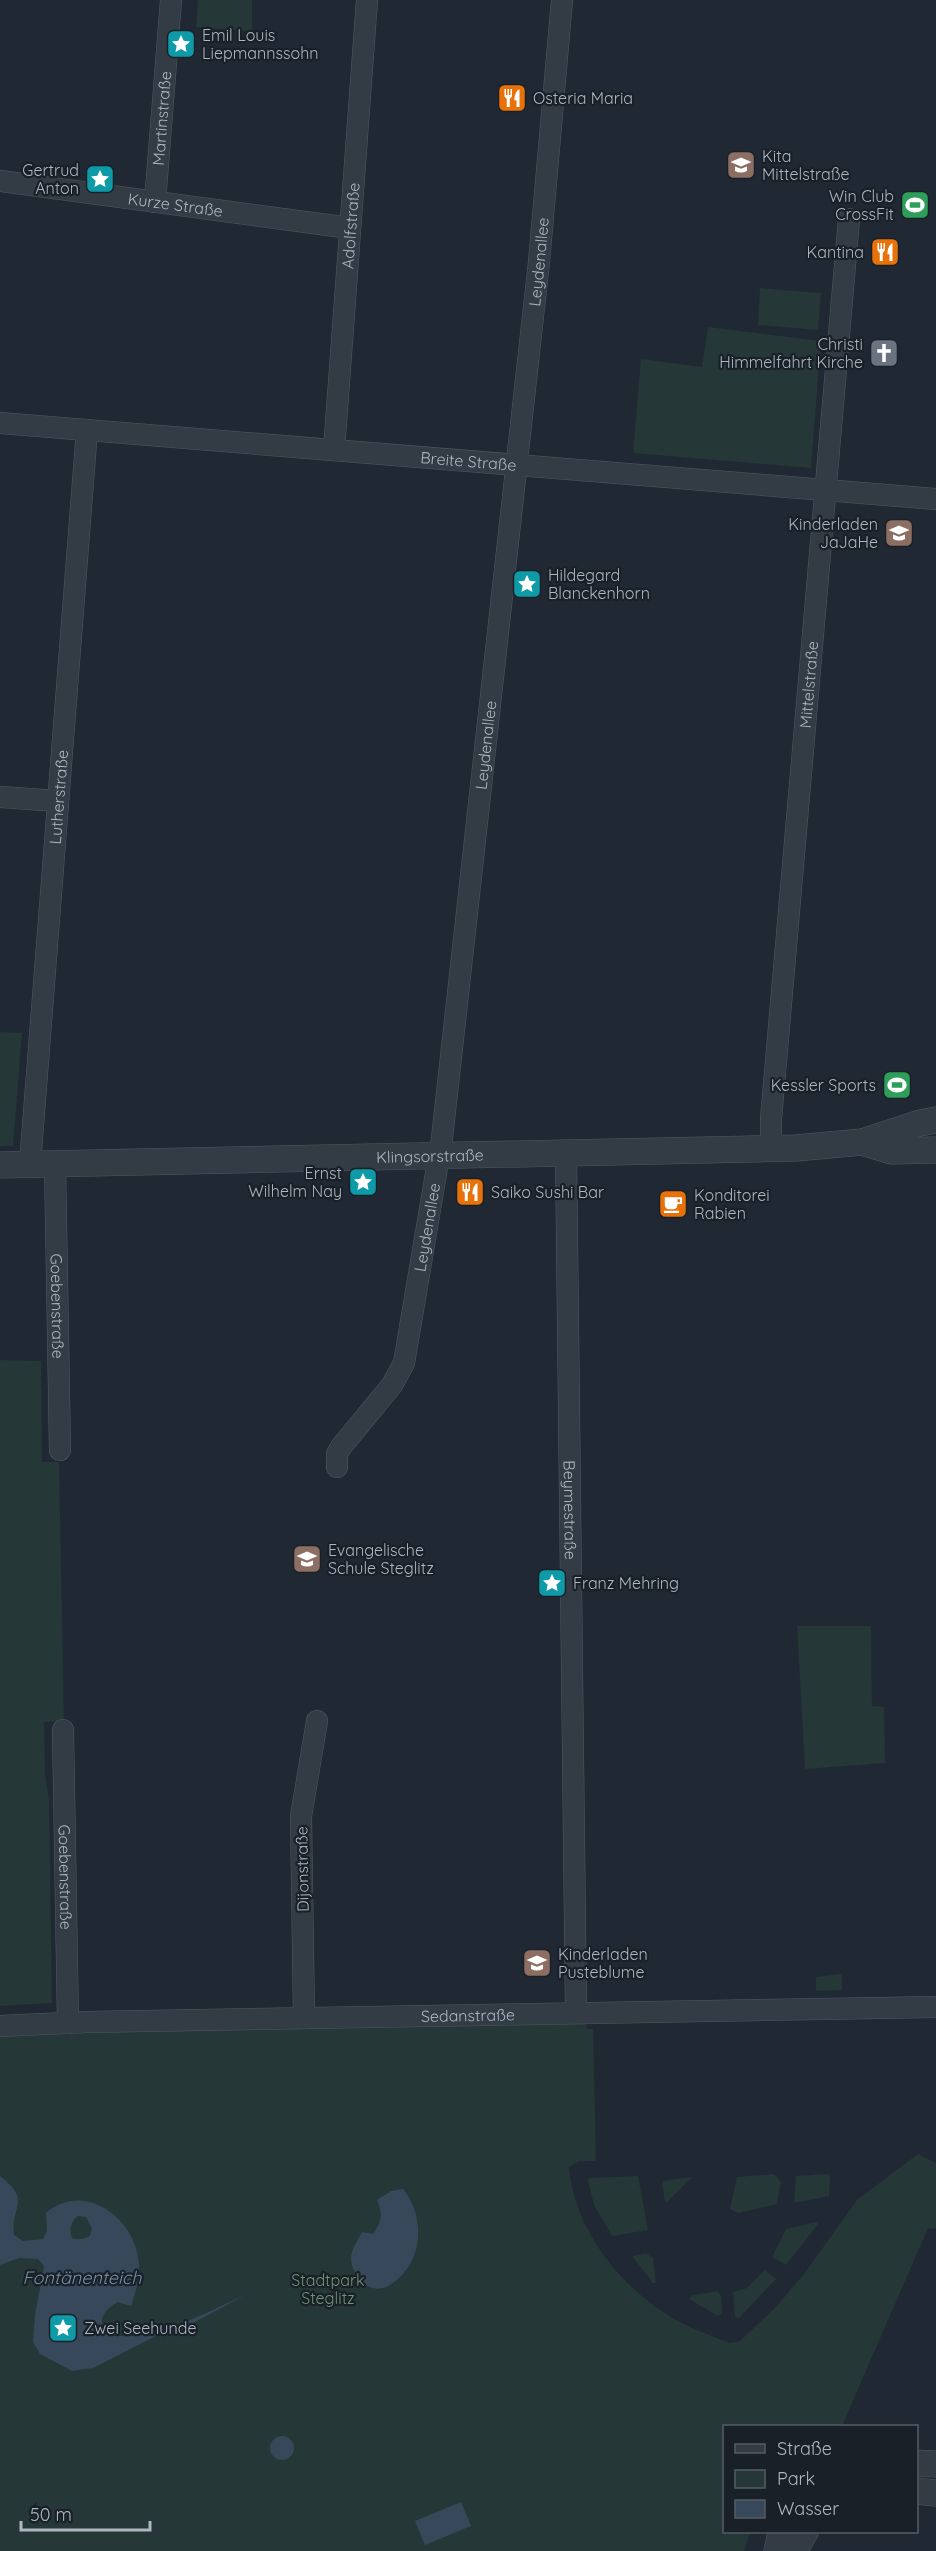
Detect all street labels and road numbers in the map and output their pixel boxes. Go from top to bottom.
street label: Martinstraße [148,70,175,166]
street label: Adolfstraße [337,182,364,269]
street label: Kurze Straße [127,188,224,221]
street label: Leydenallee [524,216,553,308]
street label: Breite Straße [420,447,517,475]
street label: Mittelstraße [795,640,822,729]
street label: Leydenallee [471,699,500,791]
street label: Lutherstraße [45,749,72,845]
street label: Klingsorstraße [376,1145,484,1167]
street label: Leydenallee [410,1182,444,1273]
street label: Goebenstraße [47,1253,68,1359]
street label: Beymestraße [560,1460,581,1560]
street label: Goebenstraße [55,1824,76,1930]
street label: Dijonstraße [291,1826,313,1912]
street label: Sedanstraße [421,2004,515,2026]

